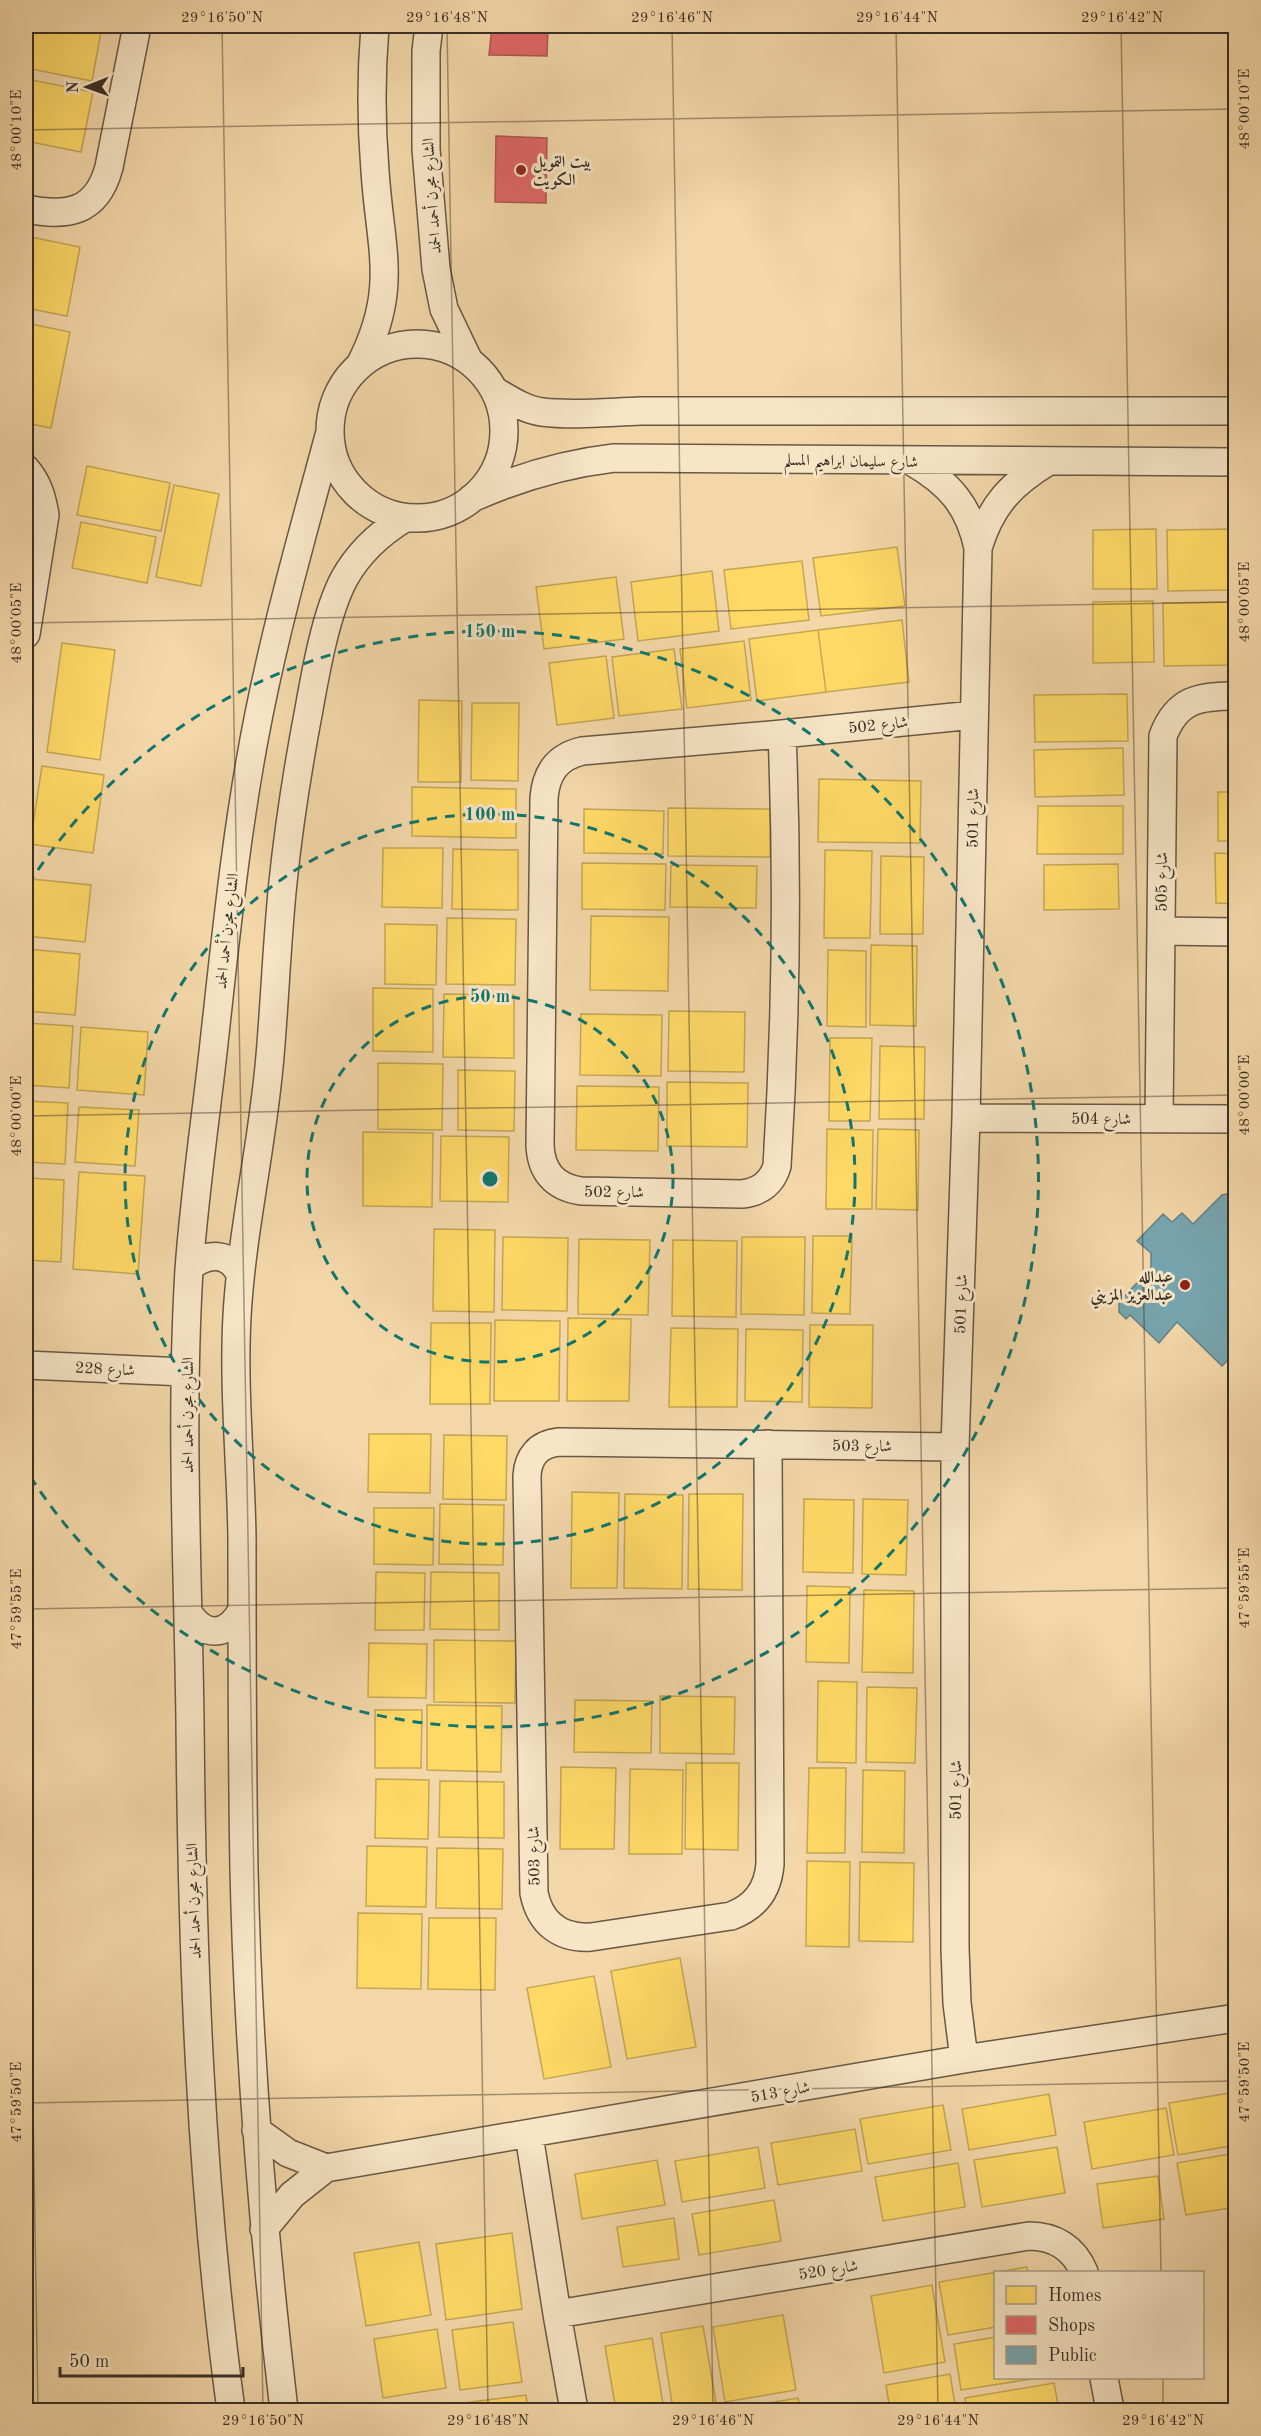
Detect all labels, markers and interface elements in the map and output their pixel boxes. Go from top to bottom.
text: 29°16'50"N [181,11,263,26]
text: 29°16'48"N [406,11,488,26]
text: 29°16'46"N [631,11,713,26]
text: 29°16'44"N [856,11,938,26]
text: 29°16'42"N [1081,11,1163,26]
north arrow [57,57,117,117]
text: 48°00'10"E [1238,69,1253,149]
text: N [66,80,82,93]
text: 48°00'10"E [10,90,25,170]
street label: الشارع مجرن أحمد الحمد [416,137,449,255]
place label: بيت التمويل الكويت [533,155,592,190]
marker: بيت التمويل الكويت [514,163,528,177]
street label: شارع سليمان ابراهيم المسلم [784,452,918,478]
text: 48°00'05"E [1238,562,1253,642]
text: 48°00'05"E [10,583,25,663]
text: 150 m [465,623,515,641]
street label: شارع 502 [847,715,909,741]
street label: شارع 501 [965,788,987,848]
text: 100 m [465,806,515,824]
street label: شارع 505 [1155,852,1175,912]
street label: الشارع مجرن أحمد الحمد [209,872,246,990]
text: 50 m [470,988,510,1006]
text: 48°00'00"E [1238,1055,1253,1135]
text: 48°00'00"E [10,1076,25,1156]
street label: شارع 504 [1071,1112,1131,1132]
centre of rings [480,1169,500,1189]
street label: شارع 502 [584,1184,644,1206]
place label: عبدالله عبدالعزيز المزيني [1091,1270,1173,1309]
street label: شارع 501 [953,1274,975,1335]
marker: عبدالله عبدالعزيز المزيني [1178,1278,1192,1292]
street label: الشارع مجرن أحمد الحمد [176,1357,201,1473]
street label: شارع 228 [74,1360,135,1384]
street label: شارع 503 [832,1438,892,1460]
text: 47°59'55"E [1238,1548,1253,1628]
text: 47°59'55"E [10,1569,25,1649]
street label: شارع 501 [949,1760,969,1820]
street label: شارع 503 [526,1826,548,1886]
street label: الشارع مجرن أحمد الحمد [180,1842,209,1959]
text: 47°59'50"E [1238,2042,1253,2122]
text: 47°59'50"E [10,2062,25,2142]
street label: شارع 513 [749,2080,812,2110]
street label: شارع 520 [797,2258,860,2288]
legend [994,2271,1204,2379]
text: Homes [1048,2287,1102,2305]
text: Shops [1048,2317,1095,2335]
scale bar [60,2340,243,2378]
text: Public [1048,2347,1097,2365]
text: 50 m [69,2353,109,2371]
text: 29°16'50"N [222,2414,304,2429]
text: 29°16'48"N [447,2414,529,2429]
text: 29°16'46"N [672,2414,754,2429]
text: 29°16'44"N [897,2414,979,2429]
text: 29°16'42"N [1122,2414,1204,2429]

